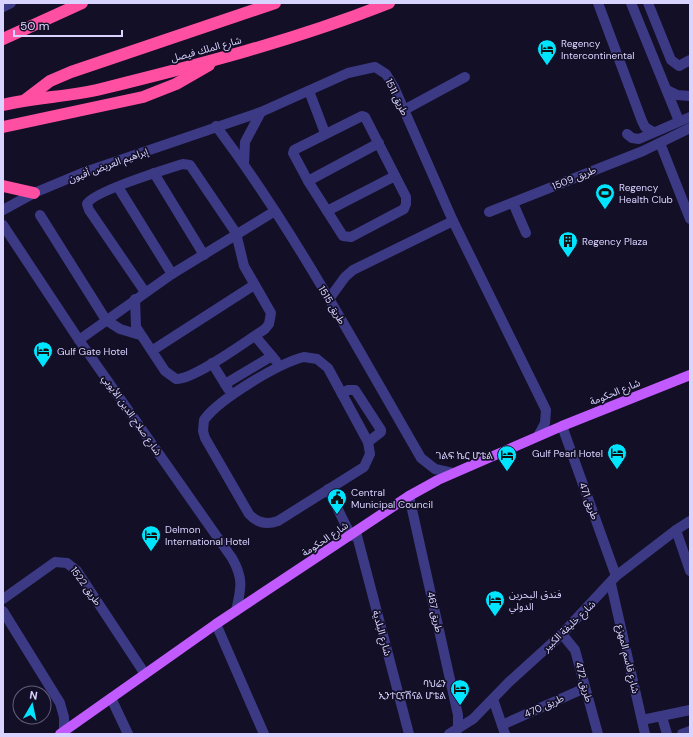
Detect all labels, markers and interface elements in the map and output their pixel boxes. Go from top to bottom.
scale bar [14,12,122,38]
text: 50 m [20,18,49,34]
street label: شارع الملك فيصل [169,33,243,66]
place label: Regency Intercontinental [561,37,635,62]
hotel icon: Regency Intercontinental [536,38,558,66]
street label: طريق 1511 [382,76,412,118]
street label: إبراهيم العريض أفيون [66,144,151,186]
street label: طريق 1509 [550,163,598,193]
place label: Regency Health Club [619,181,673,206]
sports icon: Regency Health Club [594,182,616,210]
building icon: Regency Plaza [557,230,579,258]
place label: Regency Plaza [582,235,648,248]
street label: طريق 1515 [315,283,349,327]
hotel icon: Gulf Gate Hotel [32,340,54,368]
place label: Gulf Gate Hotel [57,345,128,358]
street label: شارع صلاح الدين الأيوبي [98,372,165,459]
street label: شارع الحكومة [588,376,643,409]
hotel icon: Gulf Pearl Hotel [606,442,628,470]
hotel icon: ገልፍ ኬር ሆቴል [496,444,518,472]
place label: Gulf Pearl Hotel [532,447,603,460]
place label: ገልፍ ኬር ሆቴል [436,449,493,462]
street label: طريق 471 [576,481,602,522]
place label: Central Municipal Council [351,486,433,511]
public building icon: Central Municipal Council [326,487,348,515]
street label: شارع الحكومة [299,519,351,560]
place label: Delmon International Hotel [165,523,250,548]
hotel icon: Delmon International Hotel [140,524,162,552]
street label: طريق 1522 [68,564,105,608]
place label: فندق البحرين الدولي [509,588,562,614]
hotel icon: فندق البحرين الدولي [484,589,506,617]
street label: طريق 467 [424,590,446,634]
street label: شارع خليفة الكبير [539,597,599,656]
street label: شارع البلدية [369,609,394,658]
street label: شارع قاسم المهزع [613,623,642,695]
street label: طريق 472 [572,660,596,704]
place label: ባህሬን ኢንተርናሽናል ሆቴል [378,677,446,702]
hotel icon: ባህሬን ኢንተርናሽናል ሆቴል [449,678,471,706]
north arrow [12,685,52,725]
text: N [29,688,39,703]
street label: طريق 470 [522,691,566,721]

